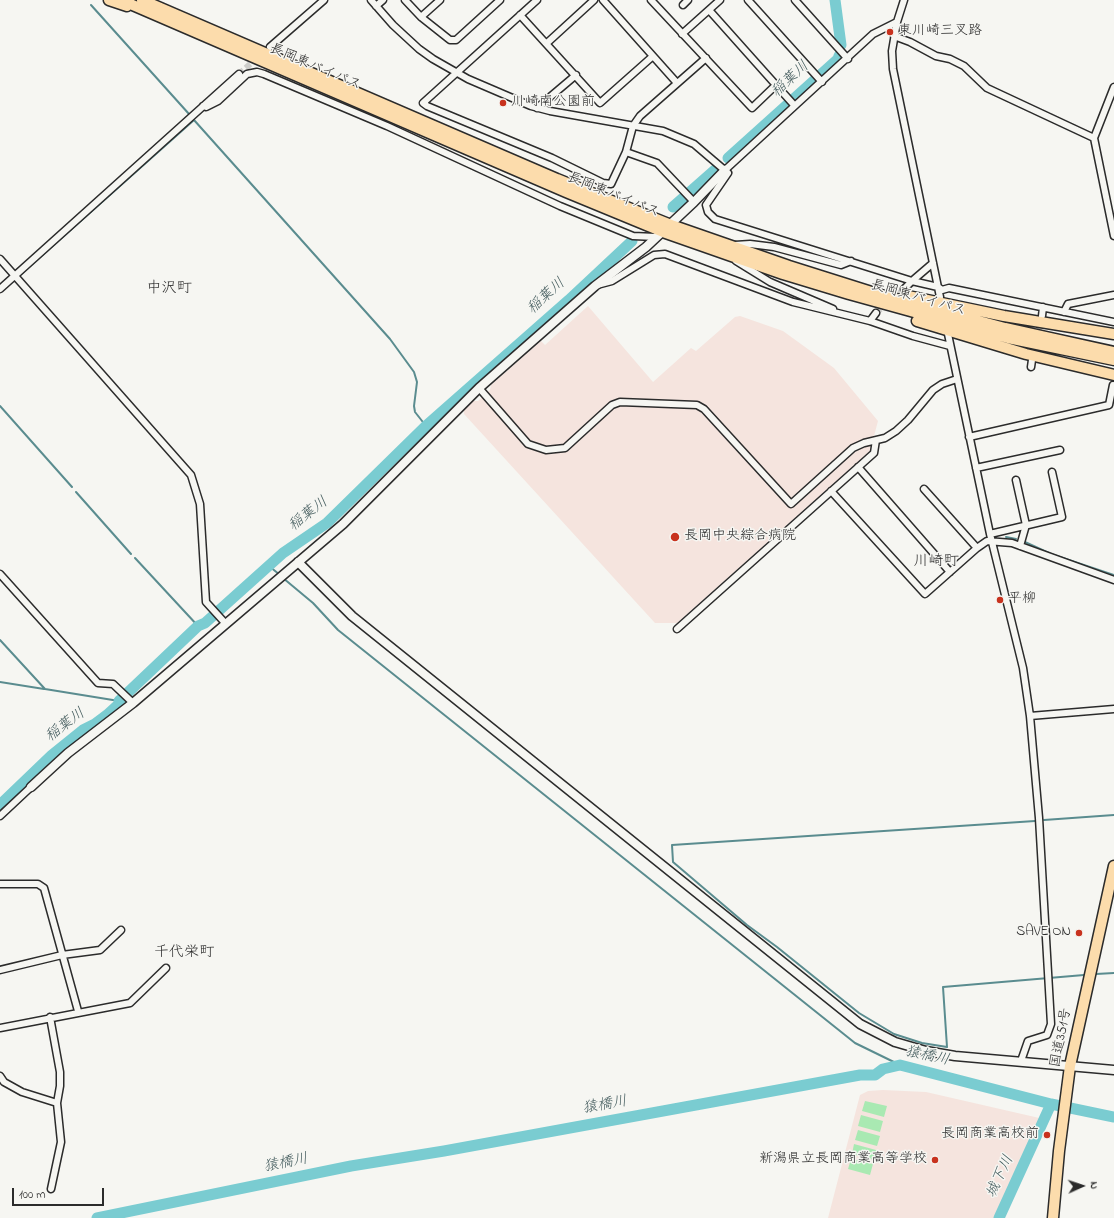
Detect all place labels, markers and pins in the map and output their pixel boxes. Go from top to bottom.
place label: 東川崎三叉路 [898,24,982,40]
marker: 東川崎三叉路 [885,27,895,37]
place label: 川崎南公園前 [511,95,595,111]
marker: 川崎南公園前 [498,98,508,108]
place label: 長岡中央綜合病院 [684,529,796,545]
marker: 長岡中央綜合病院 [669,531,681,543]
place label: 平柳 [1008,592,1036,608]
marker: 平柳 [995,595,1005,605]
place label: SAVE ON [1016,925,1071,941]
marker: SAVE ON [1074,928,1084,938]
place label: 長岡商業高校前 [941,1127,1039,1143]
marker: 長岡商業高校前 [1042,1130,1052,1140]
place label: 新潟県立長岡商業高等学校 [759,1152,927,1168]
marker: 新潟県立長岡商業高等学校 [930,1155,940,1165]

